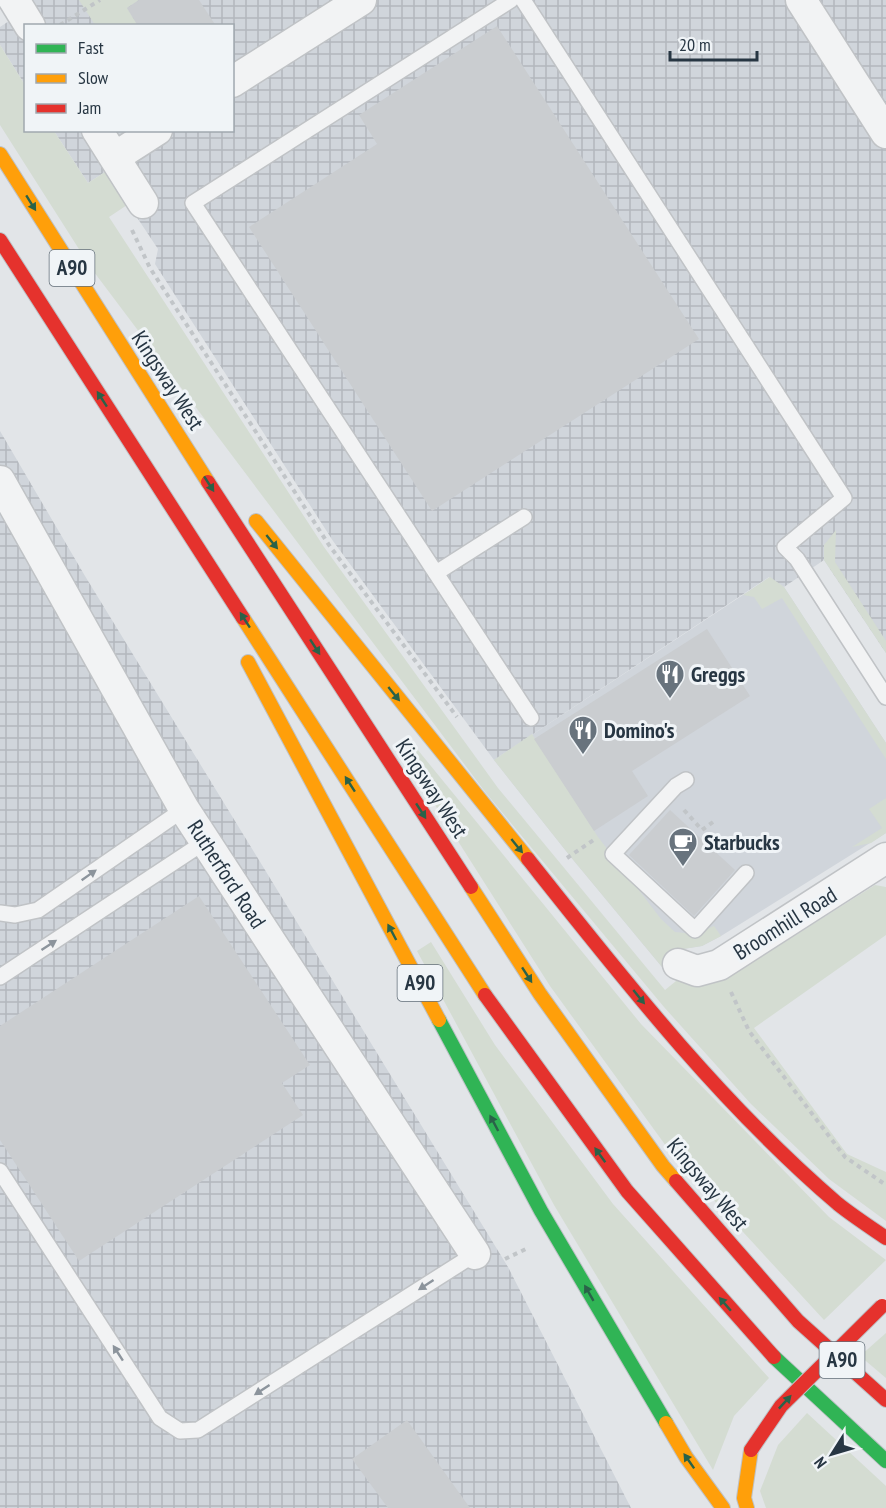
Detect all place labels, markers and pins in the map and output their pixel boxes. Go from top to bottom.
restaurant icon: Greggs [654,658,686,700]
place label: Greggs [691,660,745,688]
restaurant icon: Domino's [567,714,599,756]
place label: Domino's [604,716,675,744]
cafe icon: Starbucks [667,826,699,868]
place label: Starbucks [704,828,780,856]

